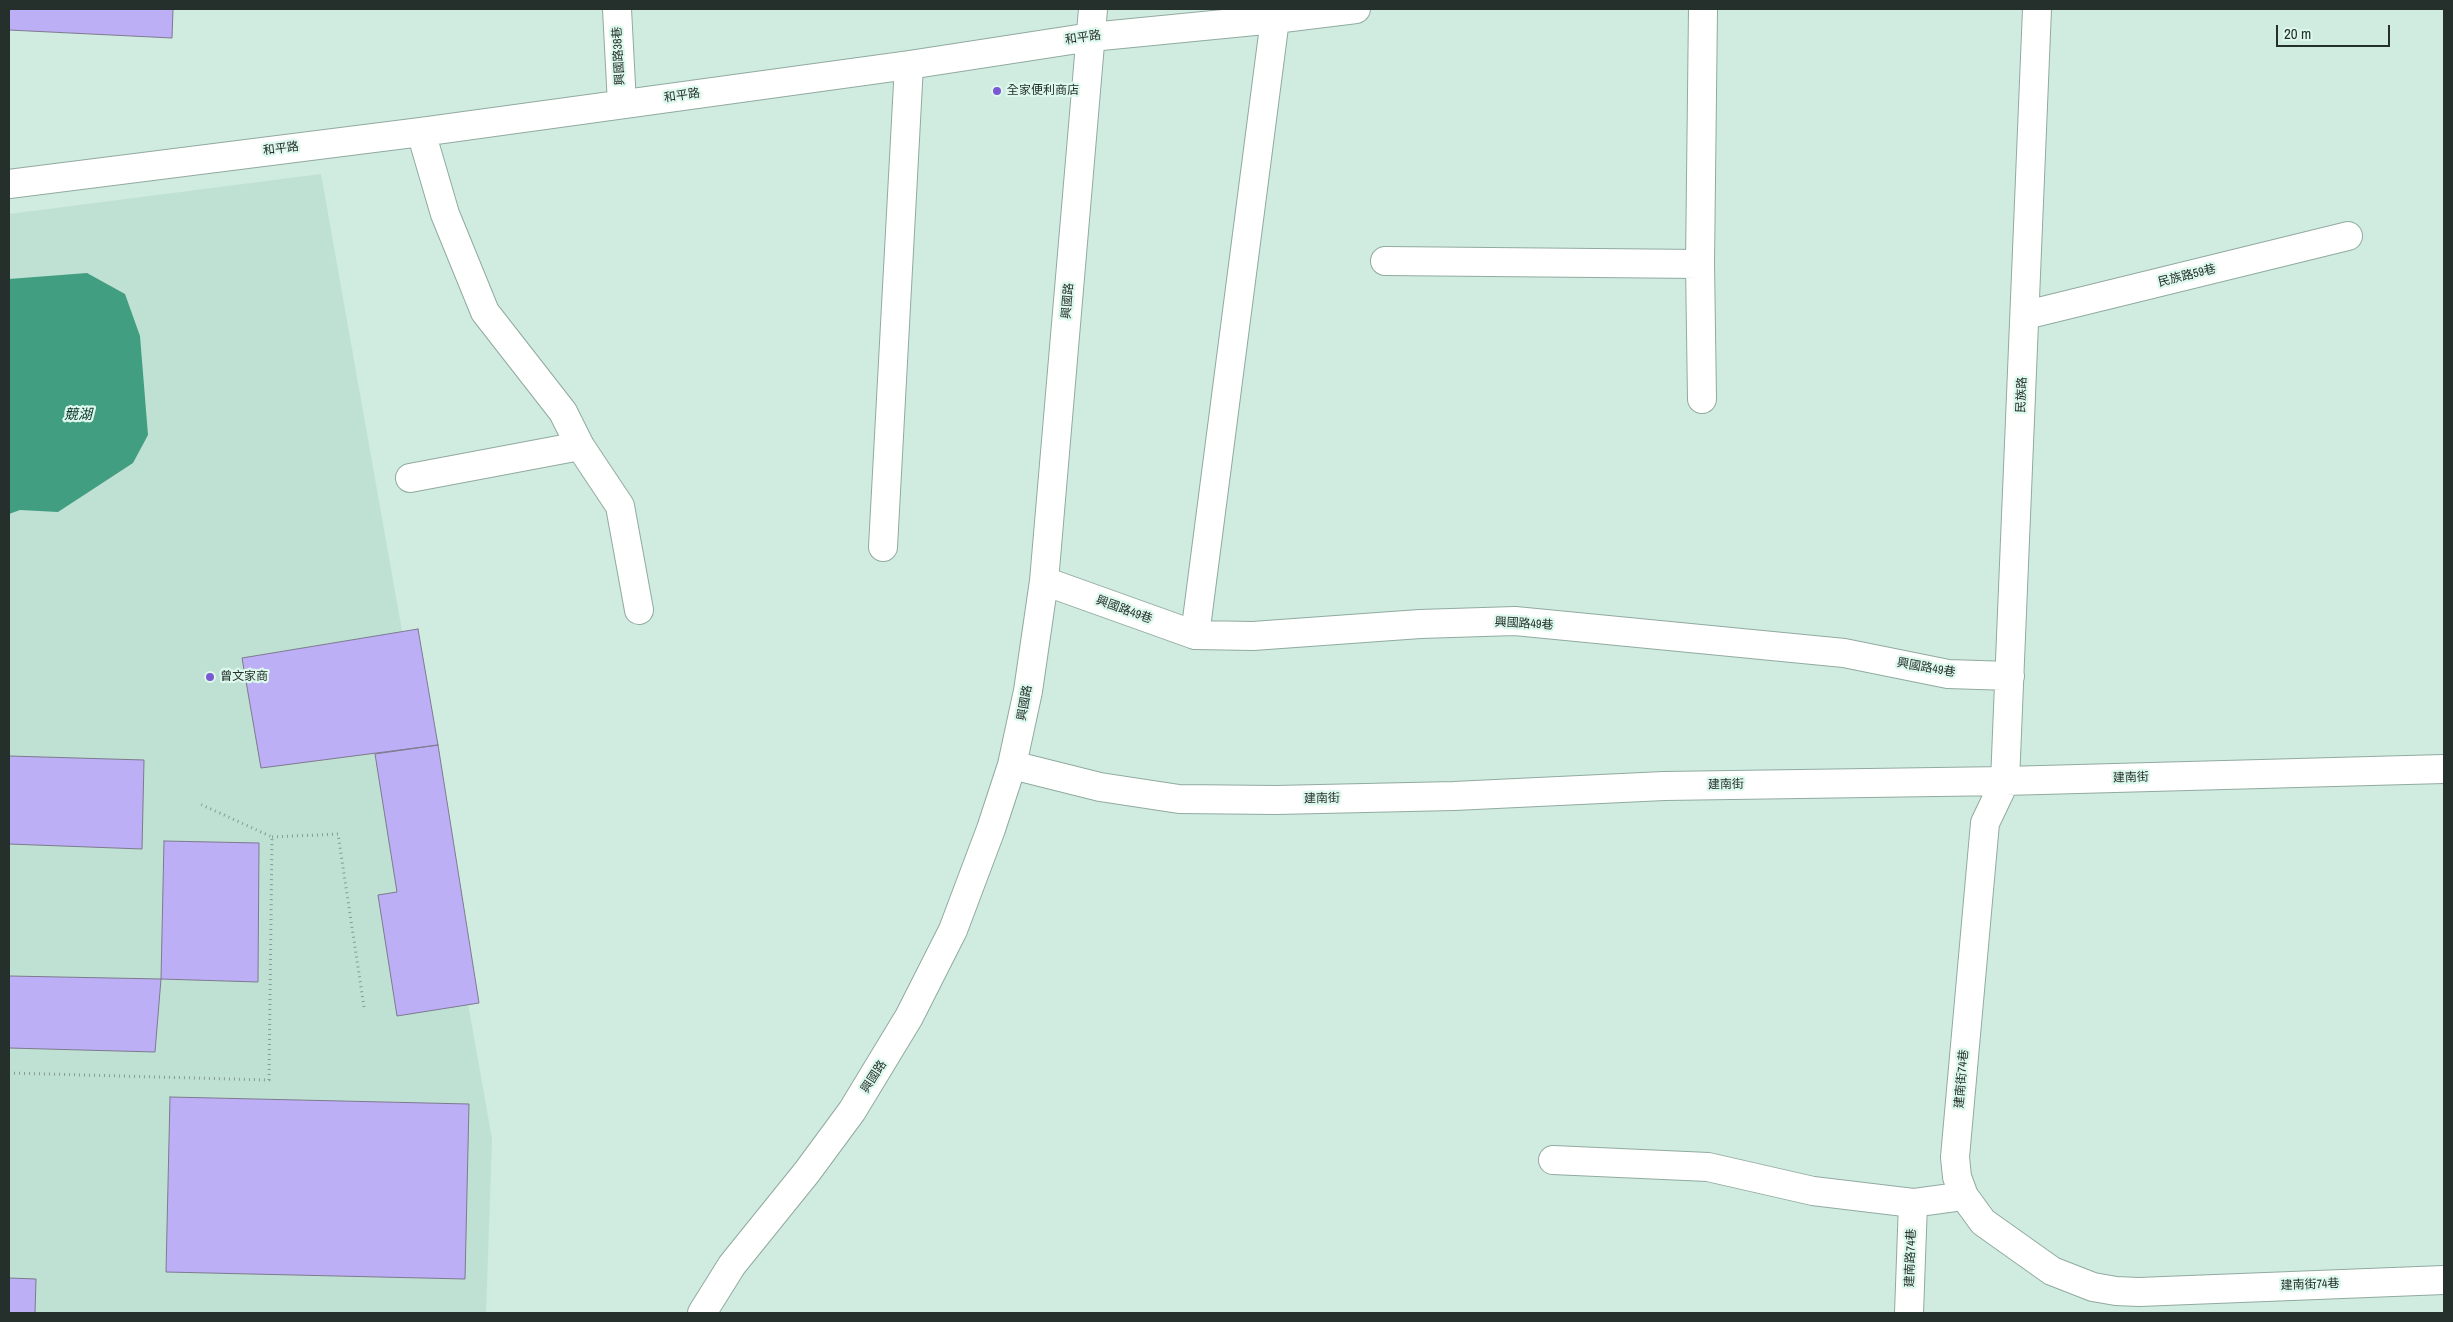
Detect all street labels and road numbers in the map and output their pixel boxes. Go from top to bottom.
street label: 興國路38巷 [610,26,628,86]
street label: 和平路 [1064,28,1102,48]
street label: 和平路 [663,86,701,106]
street label: 和平路 [262,140,300,158]
street label: 民族路59巷 [2157,262,2217,290]
street label: 興國路 [1059,282,1077,320]
street label: 民族路 [2014,377,2030,413]
street label: 興國路49巷 [1094,593,1154,627]
street label: 興國路49巷 [1494,615,1554,633]
street label: 興國路49巷 [1896,656,1956,680]
street label: 興國路 [1015,684,1035,722]
street label: 建南街 [2113,770,2149,786]
street label: 建南街 [1708,777,1744,793]
street label: 建南街 [1304,791,1340,807]
street label: 建南街74巷 [1952,1049,1972,1109]
street label: 興國路 [858,1058,890,1096]
street label: 建南路74巷 [1903,1228,1919,1288]
street label: 建南街74巷 [2280,1277,2340,1293]

